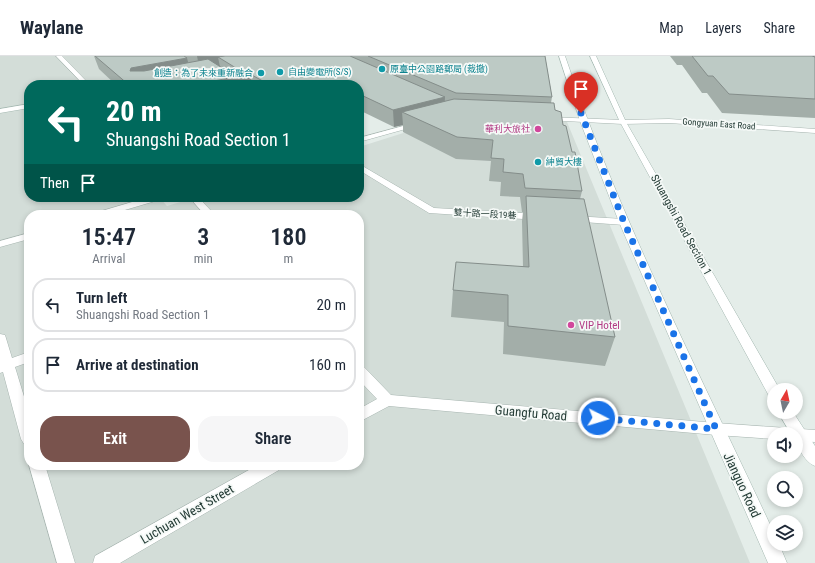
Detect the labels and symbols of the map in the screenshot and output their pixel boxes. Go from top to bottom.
marker: 原臺中公園路郵局 (裁撤) [377,64,387,74]
place label: 原臺中公園路郵局 (裁撤) [390,64,488,75]
marker: 自由變電所(S/S) [275,67,285,77]
place label: 自由變電所(S/S) [288,67,351,78]
place label: 創造：為了未來重新融合 [154,68,253,78]
marker: 創造：為了未來重新融合 [256,68,266,78]
pin [564,72,598,113]
street label: Gongyuan East Road [682,116,756,132]
place label: 華利大旅社 [485,124,530,134]
marker: 華利大旅社 [533,124,543,134]
marker: 紳貿大樓 [533,157,543,167]
place label: 紳貿大樓 [546,157,582,167]
street label: Shuangshi Road Section 1 [648,172,714,278]
street label: 雙十路一段19巷 [453,207,517,221]
place label: VIP Hotel [579,319,620,332]
marker: VIP Hotel [566,320,576,330]
north arrow [767,383,803,419]
position arrow [577,397,619,439]
street label: Guangfu Road [494,402,568,424]
street label: Jianguo Road [720,450,764,520]
street label: Luchuan West Street [138,481,236,547]

